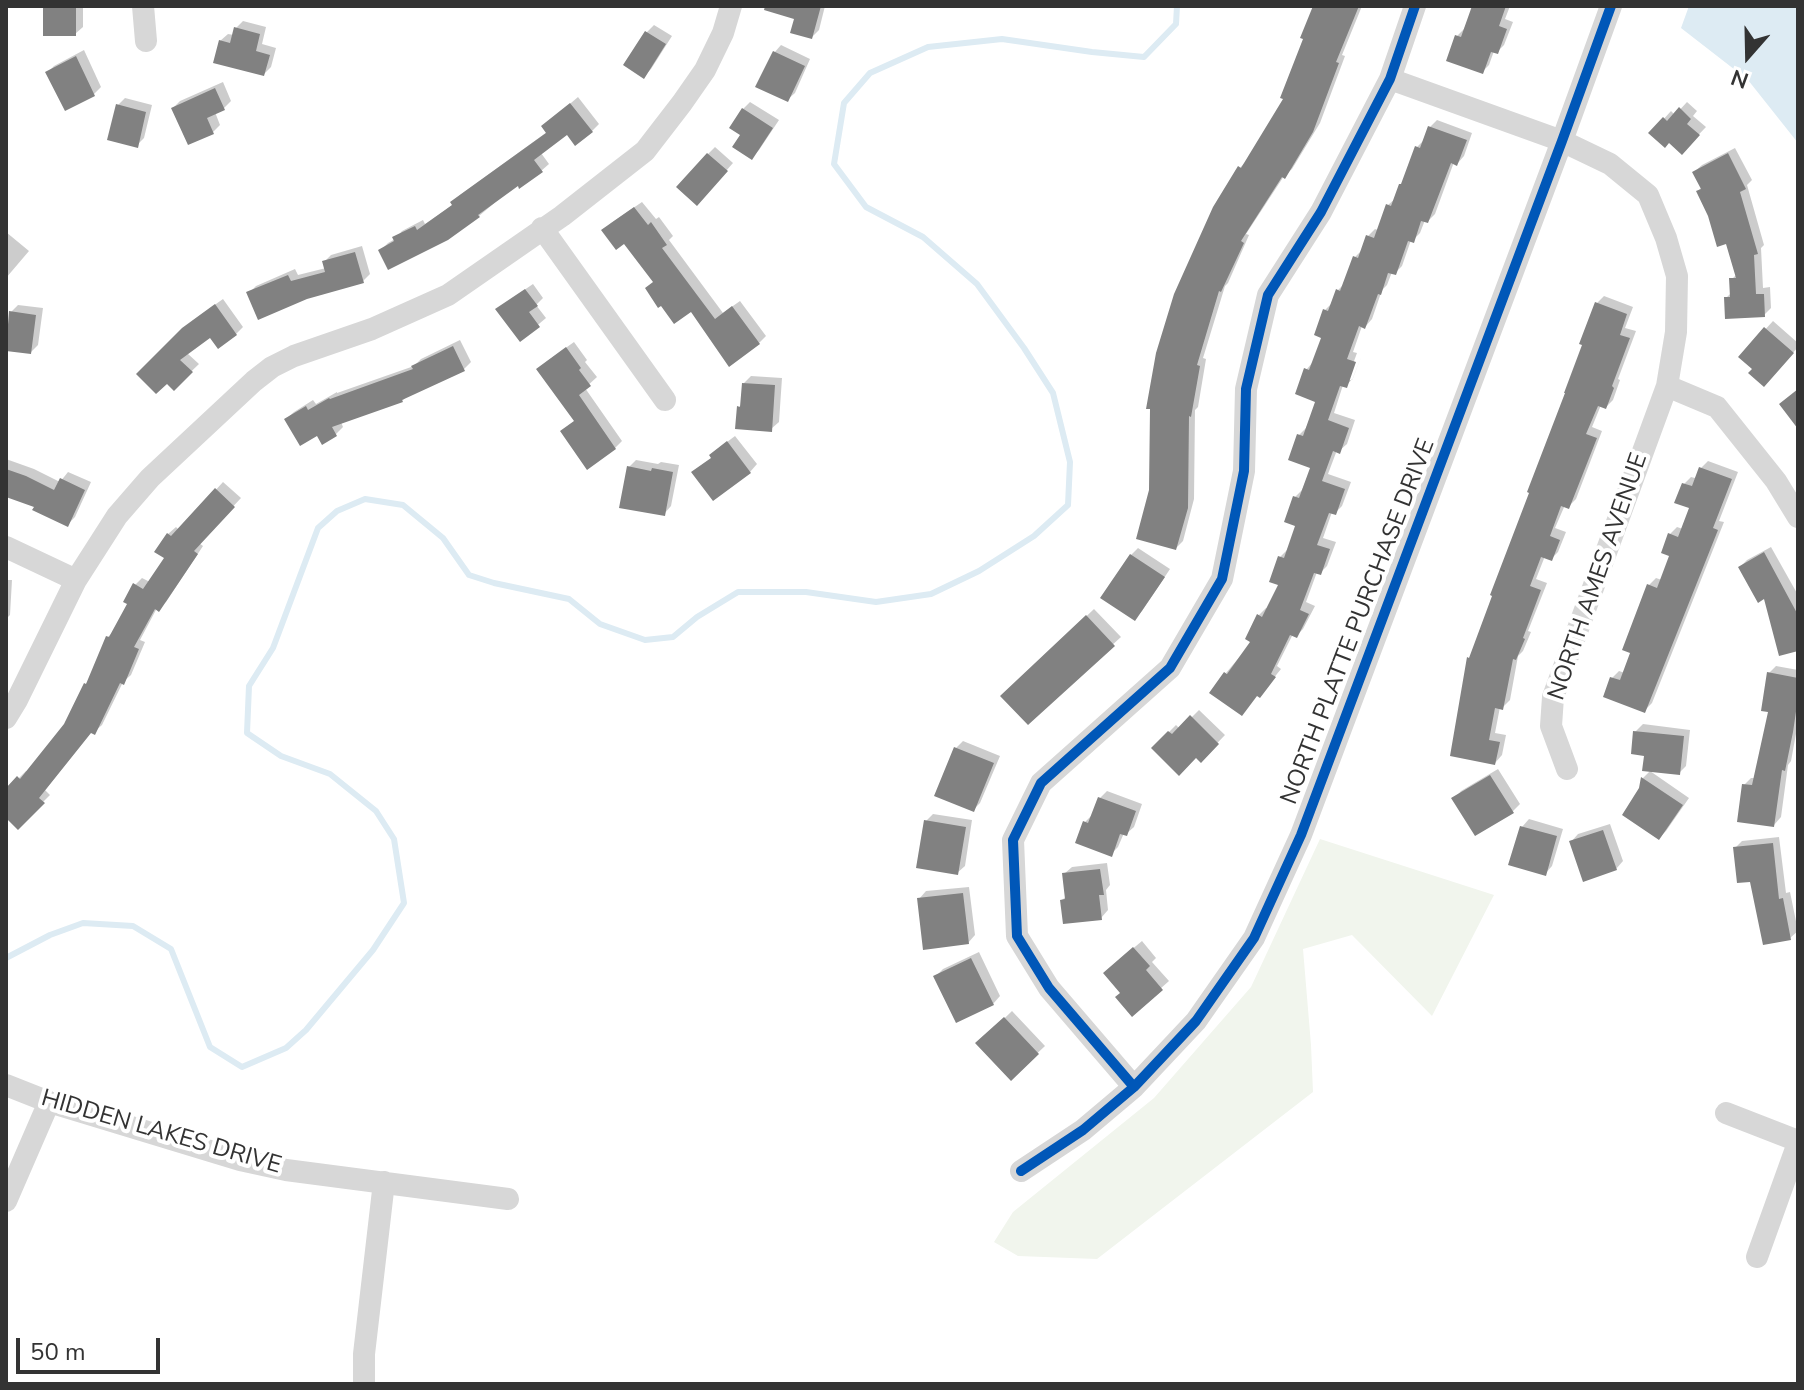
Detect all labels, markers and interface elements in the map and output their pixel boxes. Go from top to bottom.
north arrow [1708,16,1788,96]
text: N [1727,62,1753,95]
street label: NORTH PLATTE PURCHASE DRIVE [1276,435,1442,809]
street label: NORTH AMES AVENUE [1543,450,1655,704]
street label: HIDDEN LAKES DRIVE [38,1085,284,1181]
scale bar [20,1322,164,1372]
text: 50 m [30,1336,86,1368]

